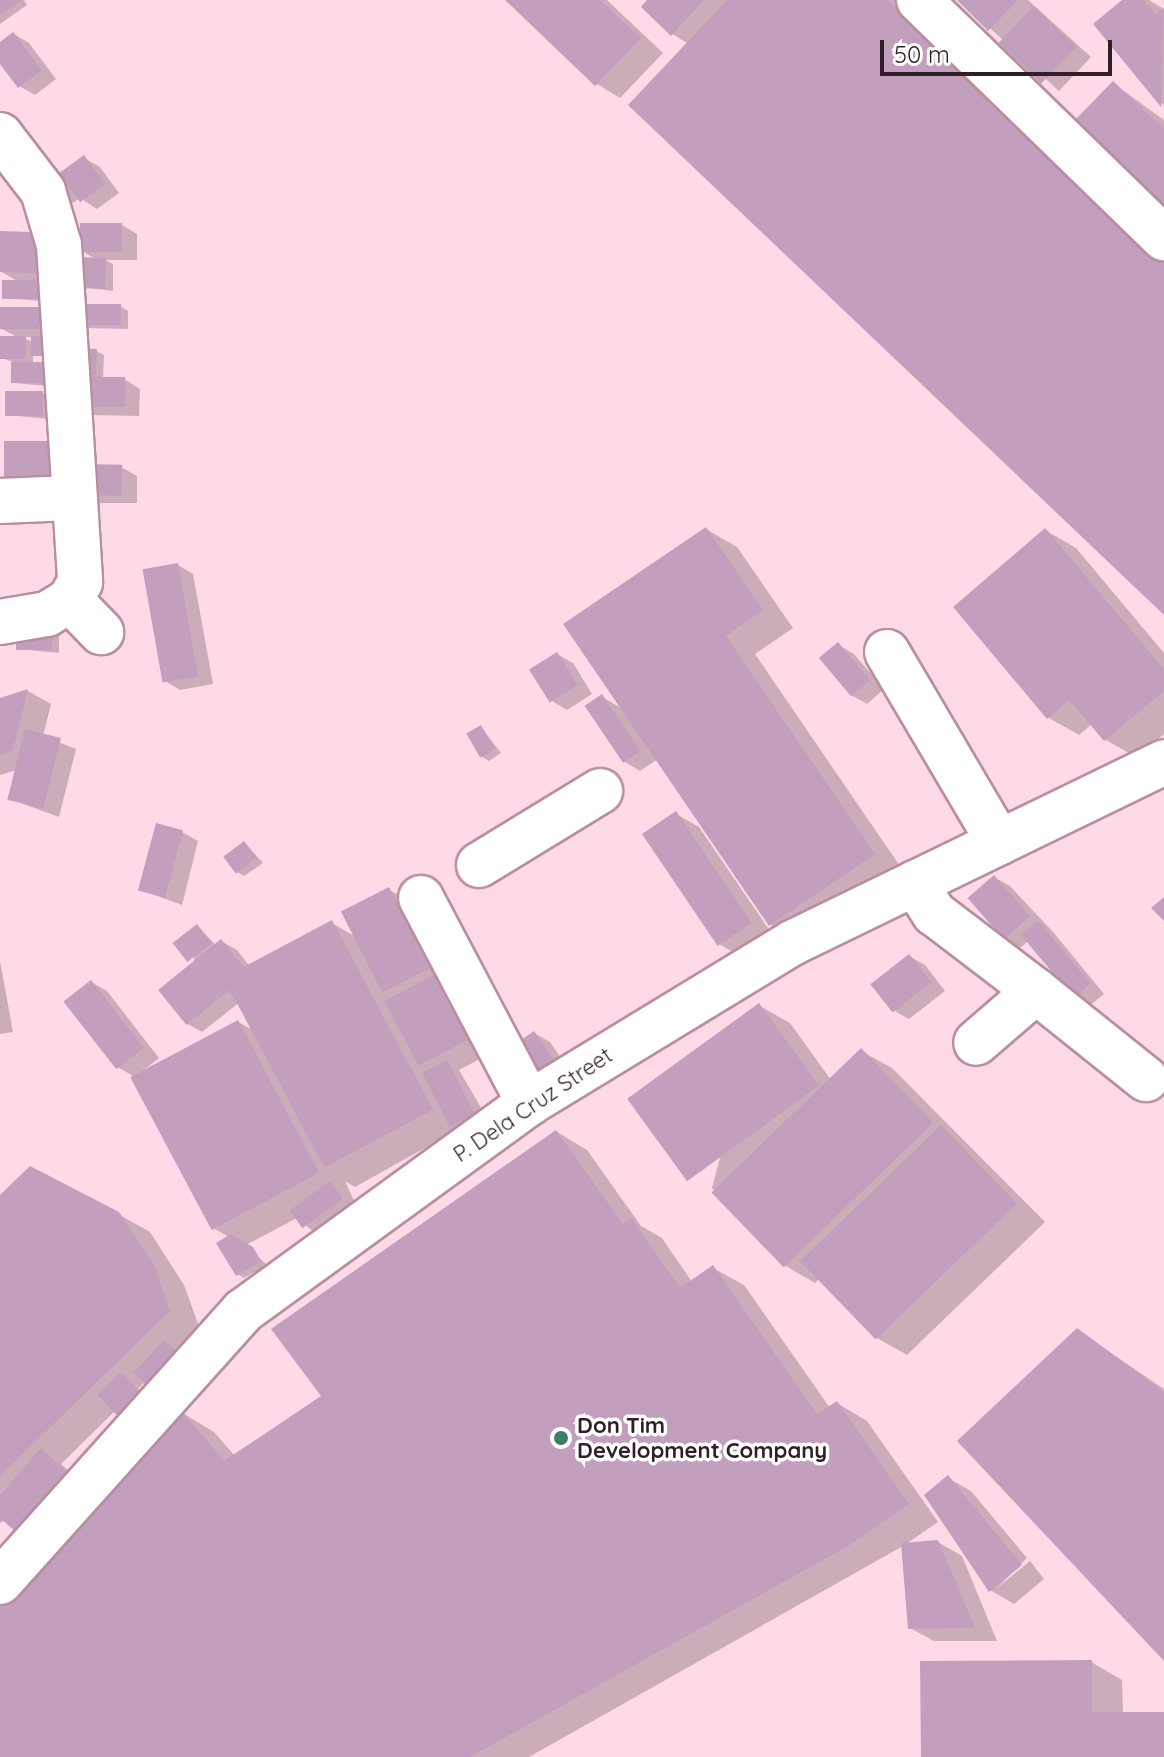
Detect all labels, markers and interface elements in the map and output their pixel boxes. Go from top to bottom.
scale bar [884,24,1116,74]
text: 50 m [894,39,950,69]
street label: P. Dela Cruz Street [449,1042,617,1168]
place label: Don Tim Development Company [577,1412,827,1464]
marker: Don Tim Development Company [552,1429,570,1447]

